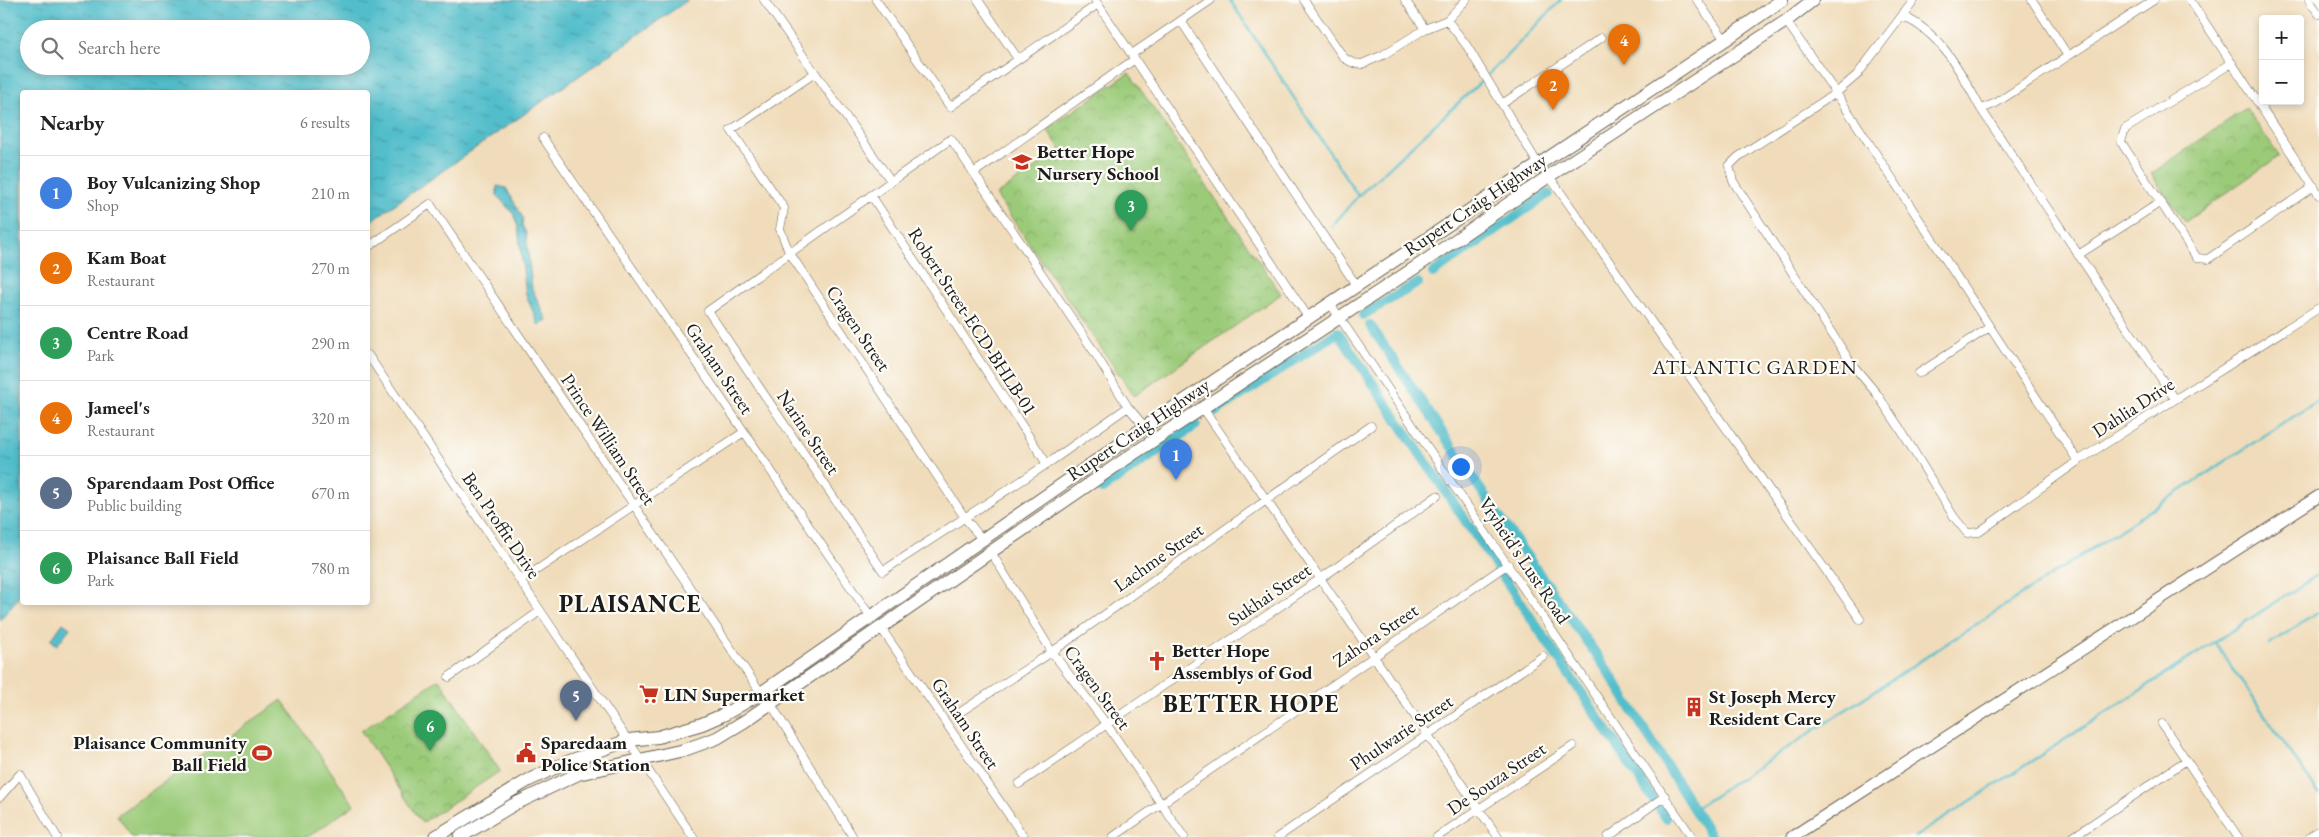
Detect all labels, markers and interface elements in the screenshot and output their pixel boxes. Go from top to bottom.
map controls [2259,15,2304,105]
button: + [2259,15,2304,60]
search box [20,20,370,75]
pin: 4 [1608,24,1640,65]
icon: search [38,34,66,62]
text: Search here [78,35,160,60]
button: − [2259,60,2304,105]
pin: 2 [1537,69,1569,110]
text: Nearby [40,109,104,136]
text: 6 results [300,112,350,133]
place label: Better Hope Nursery School [1037,139,1160,186]
street label: Rupert Craig Highway [1399,147,1552,262]
school or university icon: Better Hope Nursery School [1011,151,1033,173]
text: Boy Vulcanizing Shop [87,170,260,195]
text: 1 [52,183,60,204]
text: 210 m [311,183,350,204]
pin: 3 [1115,190,1147,231]
text: Shop [87,195,119,216]
street label: Robert Street-ECD-BHLB-01 [902,223,1043,420]
text: Kam Boat [87,245,167,270]
text: 2 [52,258,60,279]
text: 270 m [311,258,350,279]
text: Restaurant [87,270,155,291]
street label: Cragen Street [821,280,897,376]
street label: Graham Street [680,318,759,419]
text: Centre Road [87,320,189,345]
text: 3 [52,333,60,354]
text: 290 m [311,333,350,354]
text: Park [87,345,114,366]
district label: ATLANTIC GARDEN [1652,354,1857,380]
street label: Prince William Street [555,369,662,510]
street label: Rupert Craig Highway [1062,372,1215,487]
street label: Dahlia Drive [2088,372,2179,443]
street label: Narine Street [771,385,846,479]
text: Jameel's [87,395,150,420]
text: 4 [52,408,60,429]
text: 320 m [311,408,350,429]
text: Restaurant [87,420,155,441]
pin: 1 [1160,439,1192,480]
your location [1448,454,1474,480]
street label: Ben Proffit Drive [457,467,547,584]
text: Sparendaam Post Office [87,470,275,495]
text: 5 [52,483,60,504]
text: 670 m [311,483,350,504]
street label: Vryheid's Lust Road [1473,492,1576,629]
text: Public building [87,495,182,516]
street label: Lachme Street [1109,517,1208,597]
text: Plaisance Ball Field [87,545,239,570]
street label: Sukhai Street [1223,557,1316,631]
text: 6 [52,558,60,579]
text: 780 m [311,558,350,579]
text: Park [87,570,114,591]
district label: PLAISANCE [559,588,701,619]
street label: Zahora Street [1328,598,1423,673]
place label: Better Hope Assemblys of God [1171,638,1313,685]
street label: Cragen Street [1058,640,1137,735]
church icon: Better Hope Assemblys of God [1146,650,1168,672]
street label: Graham Street [926,673,1005,774]
pin: 5 [560,680,592,721]
place label: LIN Supermarket [664,682,805,707]
supermarket icon: LIN Supermarket [638,683,660,705]
place label: St Joseph Mercy Resident Care [1709,684,1837,731]
district label: BETTER HOPE [1163,688,1339,719]
street label: Phulwarie Street [1345,689,1458,776]
building icon: St Joseph Mercy Resident Care [1683,696,1705,718]
pin: 6 [414,710,446,751]
place label: Plaisance Community Ball Field [73,730,248,777]
place label: Sparedaam Police Station [541,730,651,777]
street label: De Souza Street [1442,736,1551,821]
sports icon: Plaisance Community Ball Field [251,742,273,764]
public building icon: Sparedaam Police Station [515,742,537,764]

